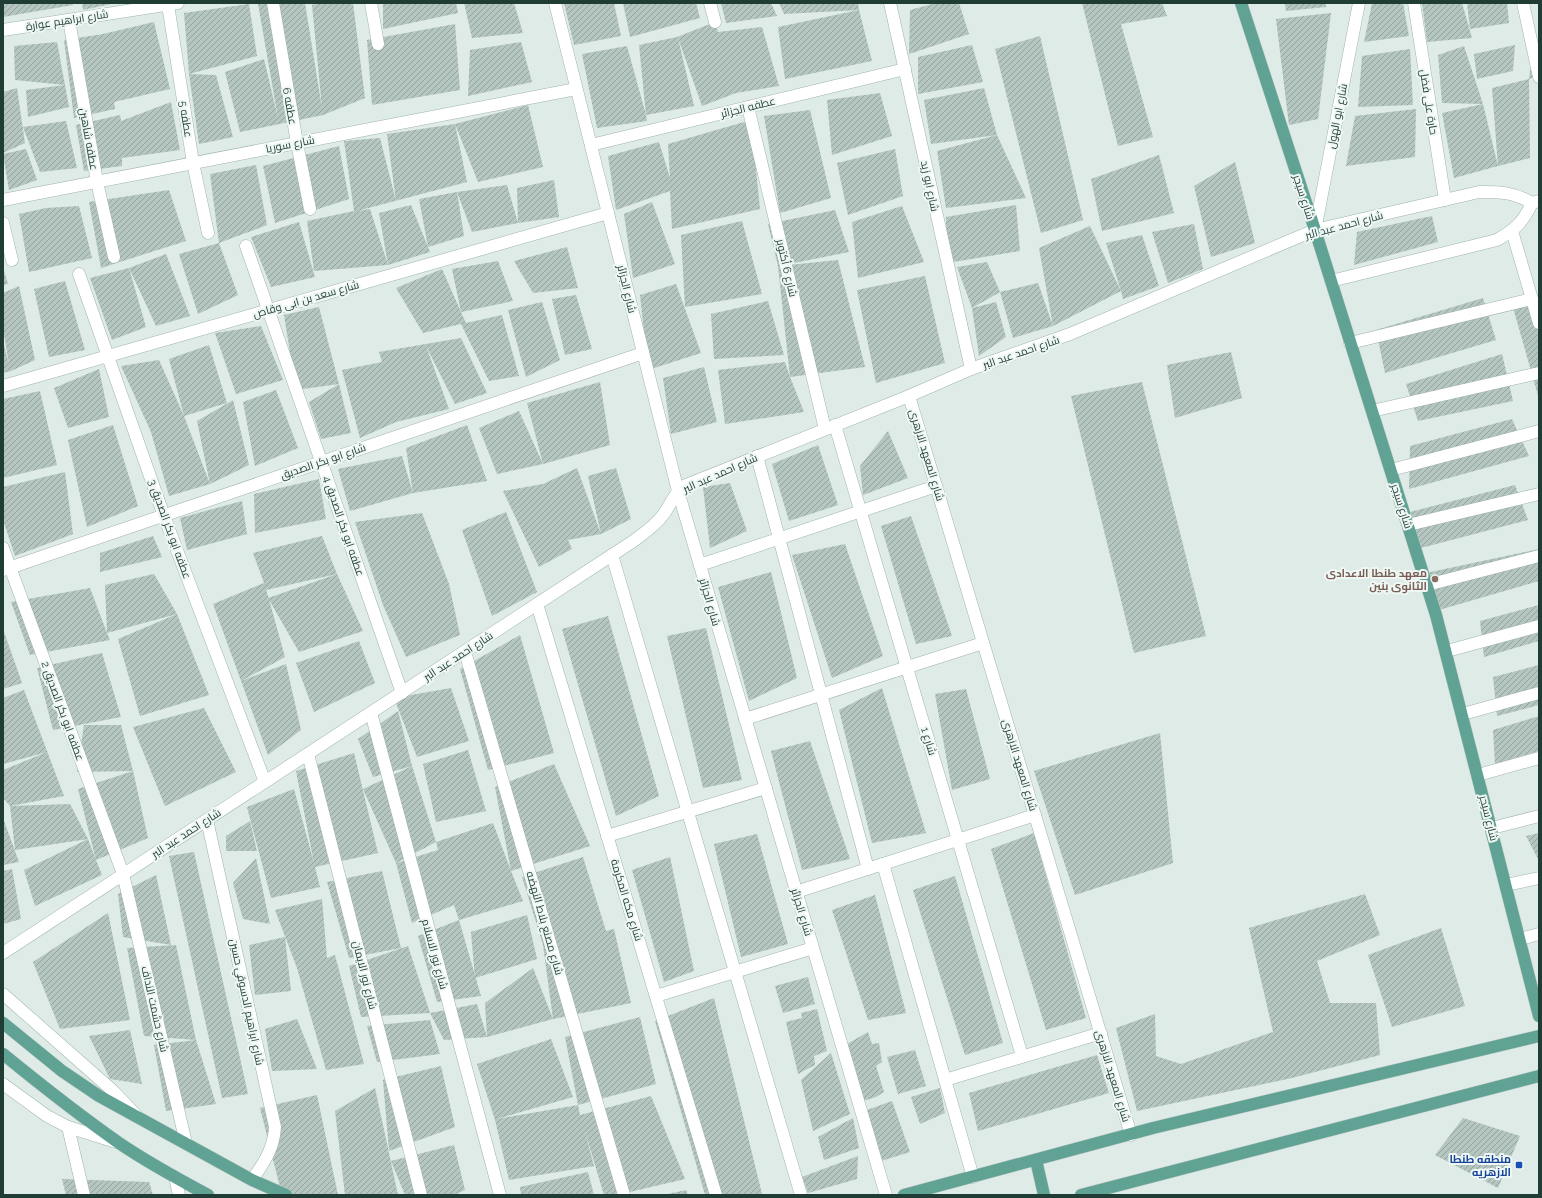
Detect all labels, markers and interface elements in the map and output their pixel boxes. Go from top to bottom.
street label: شارع ابراهيم عوارة [25,8,109,34]
street label: حارة على فضل [1417,68,1440,136]
street label: شارع ابو الهول [1325,82,1351,150]
street label: عطفه 6 [280,86,299,126]
street label: عطفه الجزائر [718,94,777,121]
street label: عطفه 5 [176,100,195,138]
street label: عطفه شاهين [77,107,100,171]
street label: شارع سوريا [265,133,316,157]
street label: شارع ابو زيد [917,159,941,213]
street label: شارع سيجر [1289,172,1317,222]
street label: شارع احمد عبد البر [1303,209,1385,243]
street label: شارع 6 أكتوبر [772,237,800,299]
street label: شارع الجزائر [613,263,639,315]
street label: شارع سعد بن ابى وقاص [252,278,361,322]
street label: شارع احمد عبد البر [980,333,1062,373]
street label: شارع المعهد الازهرى [905,408,947,503]
street label: شارع ابو بكر الصديق [279,441,368,483]
street label: شارع احمد عبد البر [680,451,760,497]
street label: عطفه ابو بكر الصديق 4 [320,474,367,578]
street label: عطفه ابو بكر الصديق 3 [145,478,194,581]
street label: شارع سيجر [1387,481,1415,531]
place label: معهد طنطا الاعدادى الثانوى بنين [1326,567,1427,594]
marker: معهد طنطا الاعدادى الثانوى بنين [1430,574,1440,584]
street label: شارع الجزائر [695,576,723,628]
street label: شارع احمد عبد البر [420,629,496,685]
street label: عطفه ابو بكر الصديق 2 [38,660,87,763]
street label: شارع المعهد الازهرى [998,718,1040,813]
street label: شارع 1 [917,725,939,757]
street label: شارع سيجر [1475,793,1500,842]
street label: شارع احمد عبد البر [148,806,224,862]
street label: شارع مكه المكرمة [607,858,645,943]
street label: شارع مصنع بلاط النهضه [523,870,566,977]
street label: شارع الجزائر [787,886,815,938]
street label: شارع نور الاسلام [418,917,450,991]
street label: شارع ابراهيم الدسوقي حسين [225,938,266,1067]
street label: شارع نور الايمان [349,940,379,1011]
street label: شارع حشمت النداف [137,965,171,1054]
street label: شارع المعهد الازهرى [1091,1029,1133,1124]
place label: منطقه طنطا الازهريه [1449,1153,1511,1179]
marker: منطقه طنطا الازهريه [1514,1160,1524,1170]

